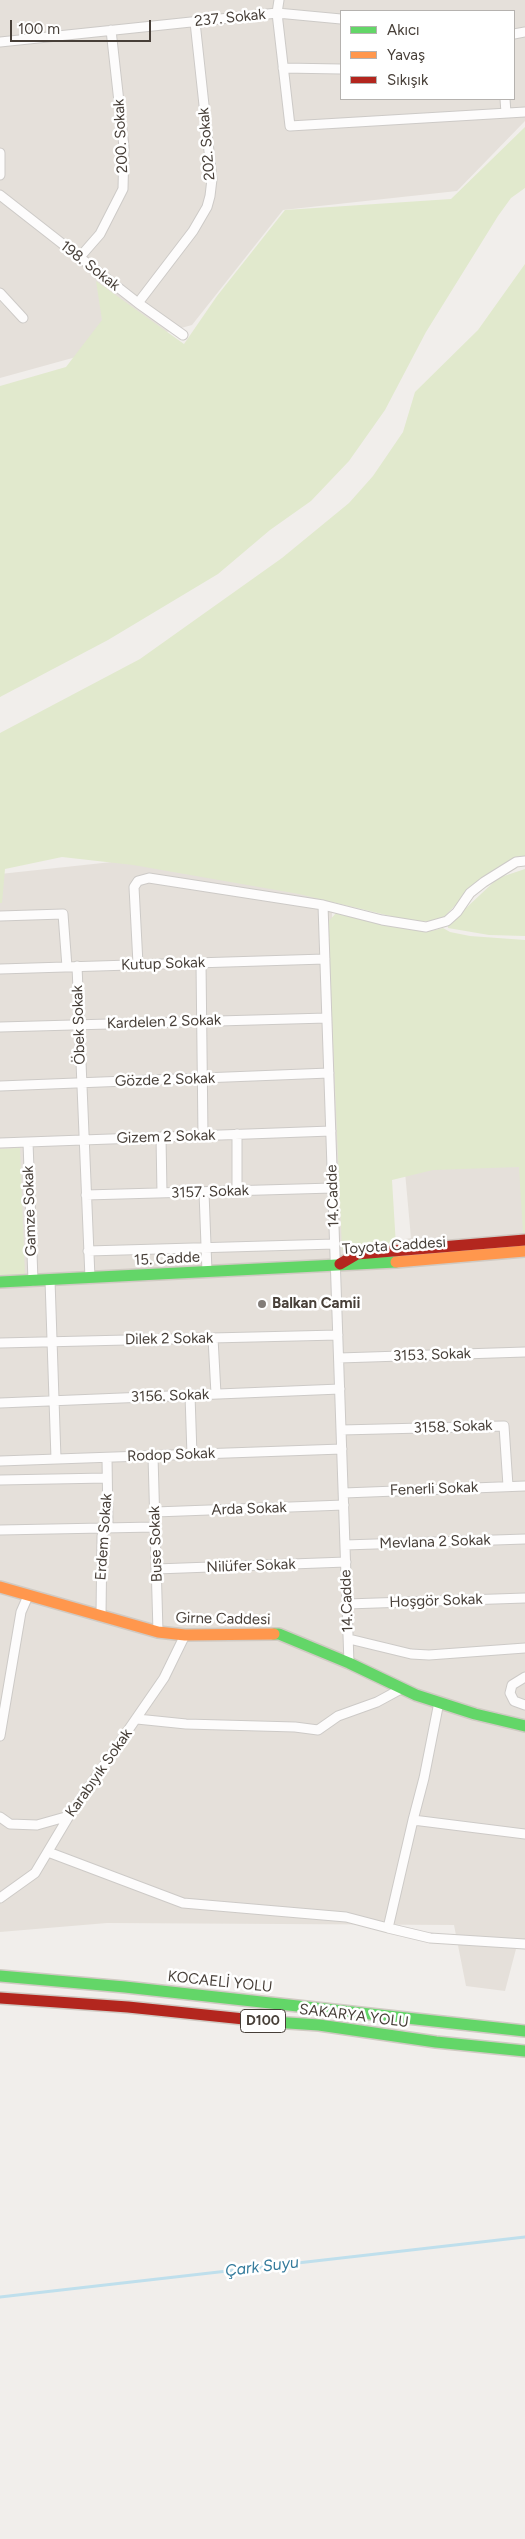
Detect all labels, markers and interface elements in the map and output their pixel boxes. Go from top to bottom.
street label: 237. Sokak [194,5,266,31]
scale bar [12,10,154,42]
legend [340,10,515,100]
text: 100 m [18,20,60,38]
text: Akıcı [387,21,420,39]
text: Yavaş [387,46,425,64]
text: Sıkışık [387,71,428,89]
street label: 200. Sokak [110,98,132,174]
street label: 202. Sokak [195,107,219,181]
street label: 198. Sokak [57,237,123,295]
street label: Kutup Sokak [121,954,205,974]
street label: Öbek Sokak [69,985,89,1065]
street label: Kardelen 2 Sokak [107,1011,221,1033]
street label: Gözde 2 Sokak [115,1069,215,1091]
street label: Gizem 2 Sokak [116,1126,216,1148]
street label: 14.Cadde [323,1164,343,1228]
street label: Gamze Sokak [19,1165,41,1257]
street label: 3157. Sokak [171,1182,249,1202]
street label: Toyota Caddesi [342,1233,446,1259]
street label: 15. Cadde [134,1248,200,1270]
place label: Balkan Camii [272,1295,360,1313]
marker: Balkan Camii [256,1298,268,1310]
street label: Dilek 2 Sokak [125,1329,213,1349]
street label: 3153. Sokak [393,1345,471,1365]
street label: 3156. Sokak [131,1386,209,1406]
street label: 3158. Sokak [413,1417,493,1437]
street label: Rodop Sokak [127,1444,215,1466]
street label: Fenerli Sokak [390,1478,478,1500]
street label: Erdem Sokak [92,1493,116,1581]
street label: Arda Sokak [211,1499,287,1519]
street label: Buse Sokak [146,1506,166,1582]
street label: Mevlana 2 Sokak [379,1531,491,1553]
street label: Nilüfer Sokak [206,1555,296,1577]
street label: 14.Cadde [337,1569,357,1633]
street label: Hoşgör Sokak [389,1590,483,1612]
street label: Girne Caddesi [175,1609,271,1629]
street label: Karabıyık Sokak [62,1725,136,1821]
street label: KOCAELİ YOLU [167,1968,273,1996]
street label: SAKARYA YOLU [298,2000,410,2032]
road number: D100 [240,2010,286,2032]
water label: Çark Suyu [224,2253,300,2281]

